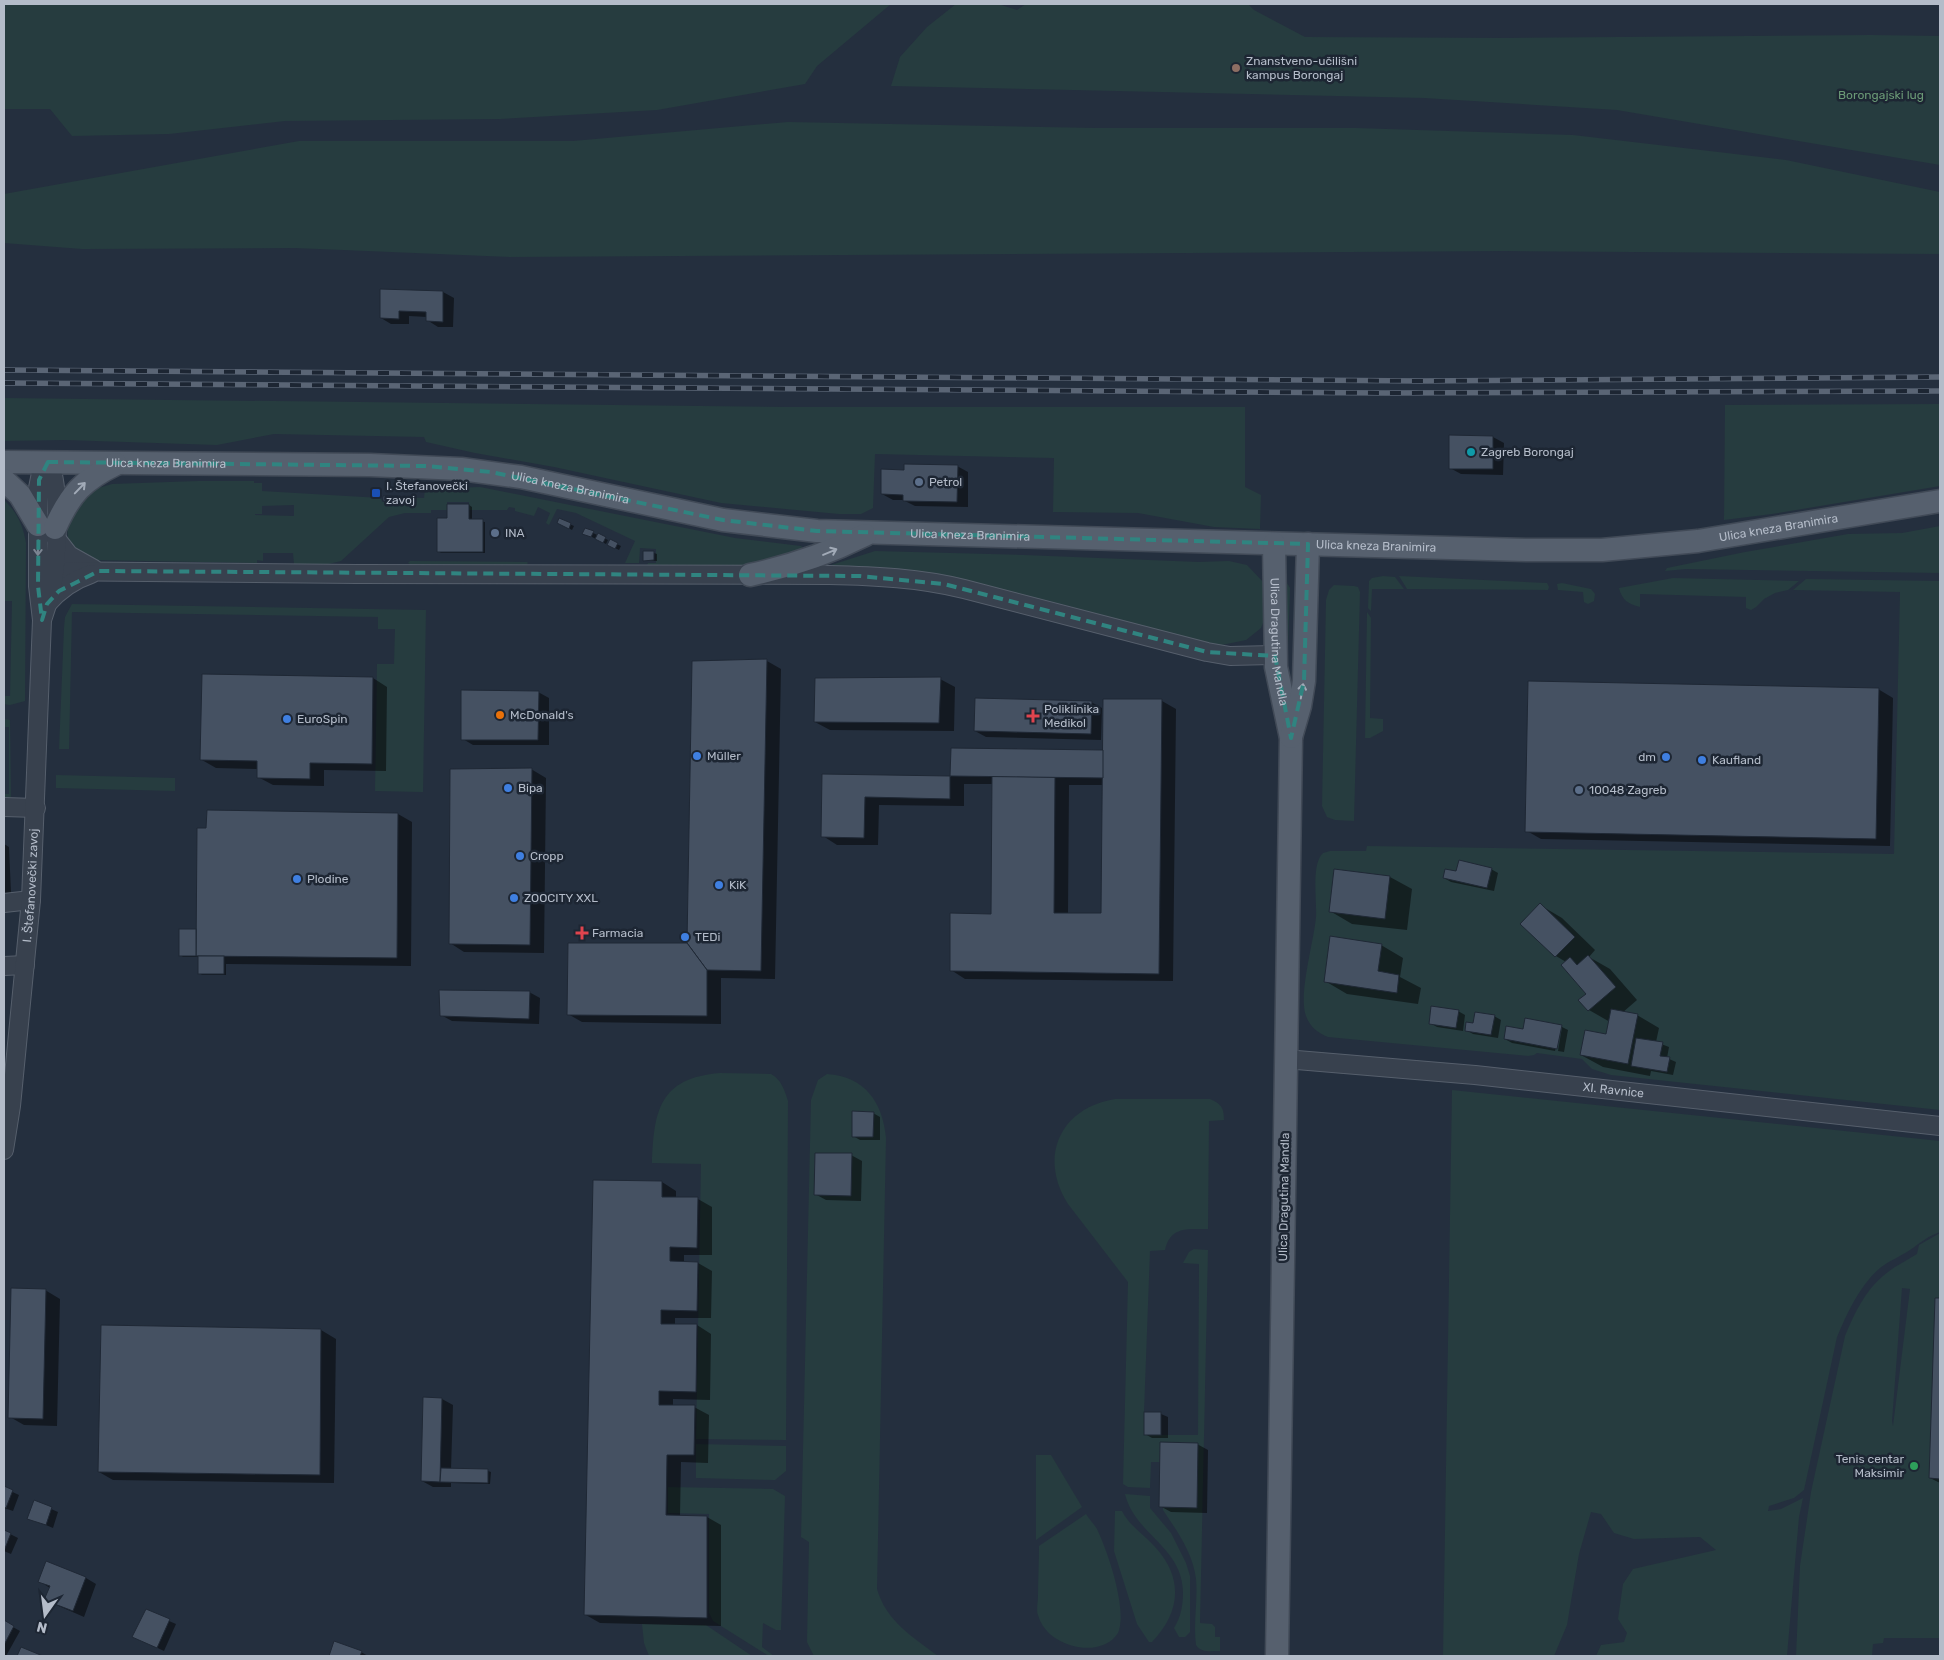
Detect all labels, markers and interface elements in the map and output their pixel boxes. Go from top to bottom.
place label: Znanstveno-učilišni kampus Borongaj [1246,54,1357,82]
marker: Znanstveno-učilišni kampus Borongaj [1230,62,1242,74]
park label: Borongajski lug [1838,88,1924,102]
place label: Zagreb Borongaj [1481,445,1574,459]
marker: Zagreb Borongaj [1465,446,1477,458]
street label: Ulica kneza Branimira [106,456,226,471]
street label: Ulica kneza Branimira [510,469,631,507]
place label: Petrol [929,475,962,489]
marker: Petrol [913,476,925,488]
place label: I. Štefanovečki zavoj [386,479,468,507]
one-way arrow [74,482,86,494]
marker: I. Štefanovečki zavoj [370,487,382,499]
street label: Ulica kneza Branimira [1718,511,1839,544]
place label: INA [505,526,525,540]
street label: Ulica kneza Branimira [910,526,1030,544]
marker: INA [489,527,501,539]
street label: Ulica kneza Branimira [1316,537,1436,555]
one-way arrow [33,540,43,556]
one-way arrow [822,546,837,556]
street label: Ulica Dragutina Mandla [1268,577,1291,707]
one-way arrow [1298,684,1308,700]
place label: Poliklinika Medikol [1044,702,1099,730]
place label: McDonald's [510,708,574,722]
marker: McDonald's [494,709,506,721]
marker: Poliklinika Medikol [1026,709,1040,723]
place label: EuroSpin [297,712,348,726]
marker: EuroSpin [281,713,293,725]
place label: Müller [707,749,741,763]
marker: Müller [691,750,703,762]
place label: dm [1638,750,1656,764]
marker: dm [1660,751,1672,763]
place label: Kaufland [1712,753,1761,767]
marker: Kaufland [1696,754,1708,766]
place label: Bipa [518,781,543,795]
marker: Bipa [502,782,514,794]
place label: 10048 Zagreb [1589,783,1667,797]
marker: 10048 Zagreb [1573,784,1585,796]
street label: I. Štefanovečki zavoj [20,828,41,943]
place label: Cropp [530,849,564,863]
marker: Cropp [514,850,526,862]
place label: Plodine [307,872,349,886]
marker: Plodine [291,873,303,885]
place label: KiK [729,878,747,892]
marker: KiK [713,879,725,891]
place label: ZOOCITY XXL [524,891,598,905]
marker: ZOOCITY XXL [508,892,520,904]
place label: Farmacia [592,926,643,940]
marker: Farmacia [576,927,588,939]
place label: TEDi [695,930,720,944]
marker: TEDi [679,931,691,943]
street label: XI. Ravnice [1582,1080,1645,1101]
street label: Ulica Dragutina Mandla [1276,1133,1292,1261]
place label: Tenis centar Maksimir [1836,1452,1904,1480]
marker: Tenis centar Maksimir [1908,1460,1920,1472]
north arrow [20,1590,70,1640]
text: N [35,1618,49,1637]

